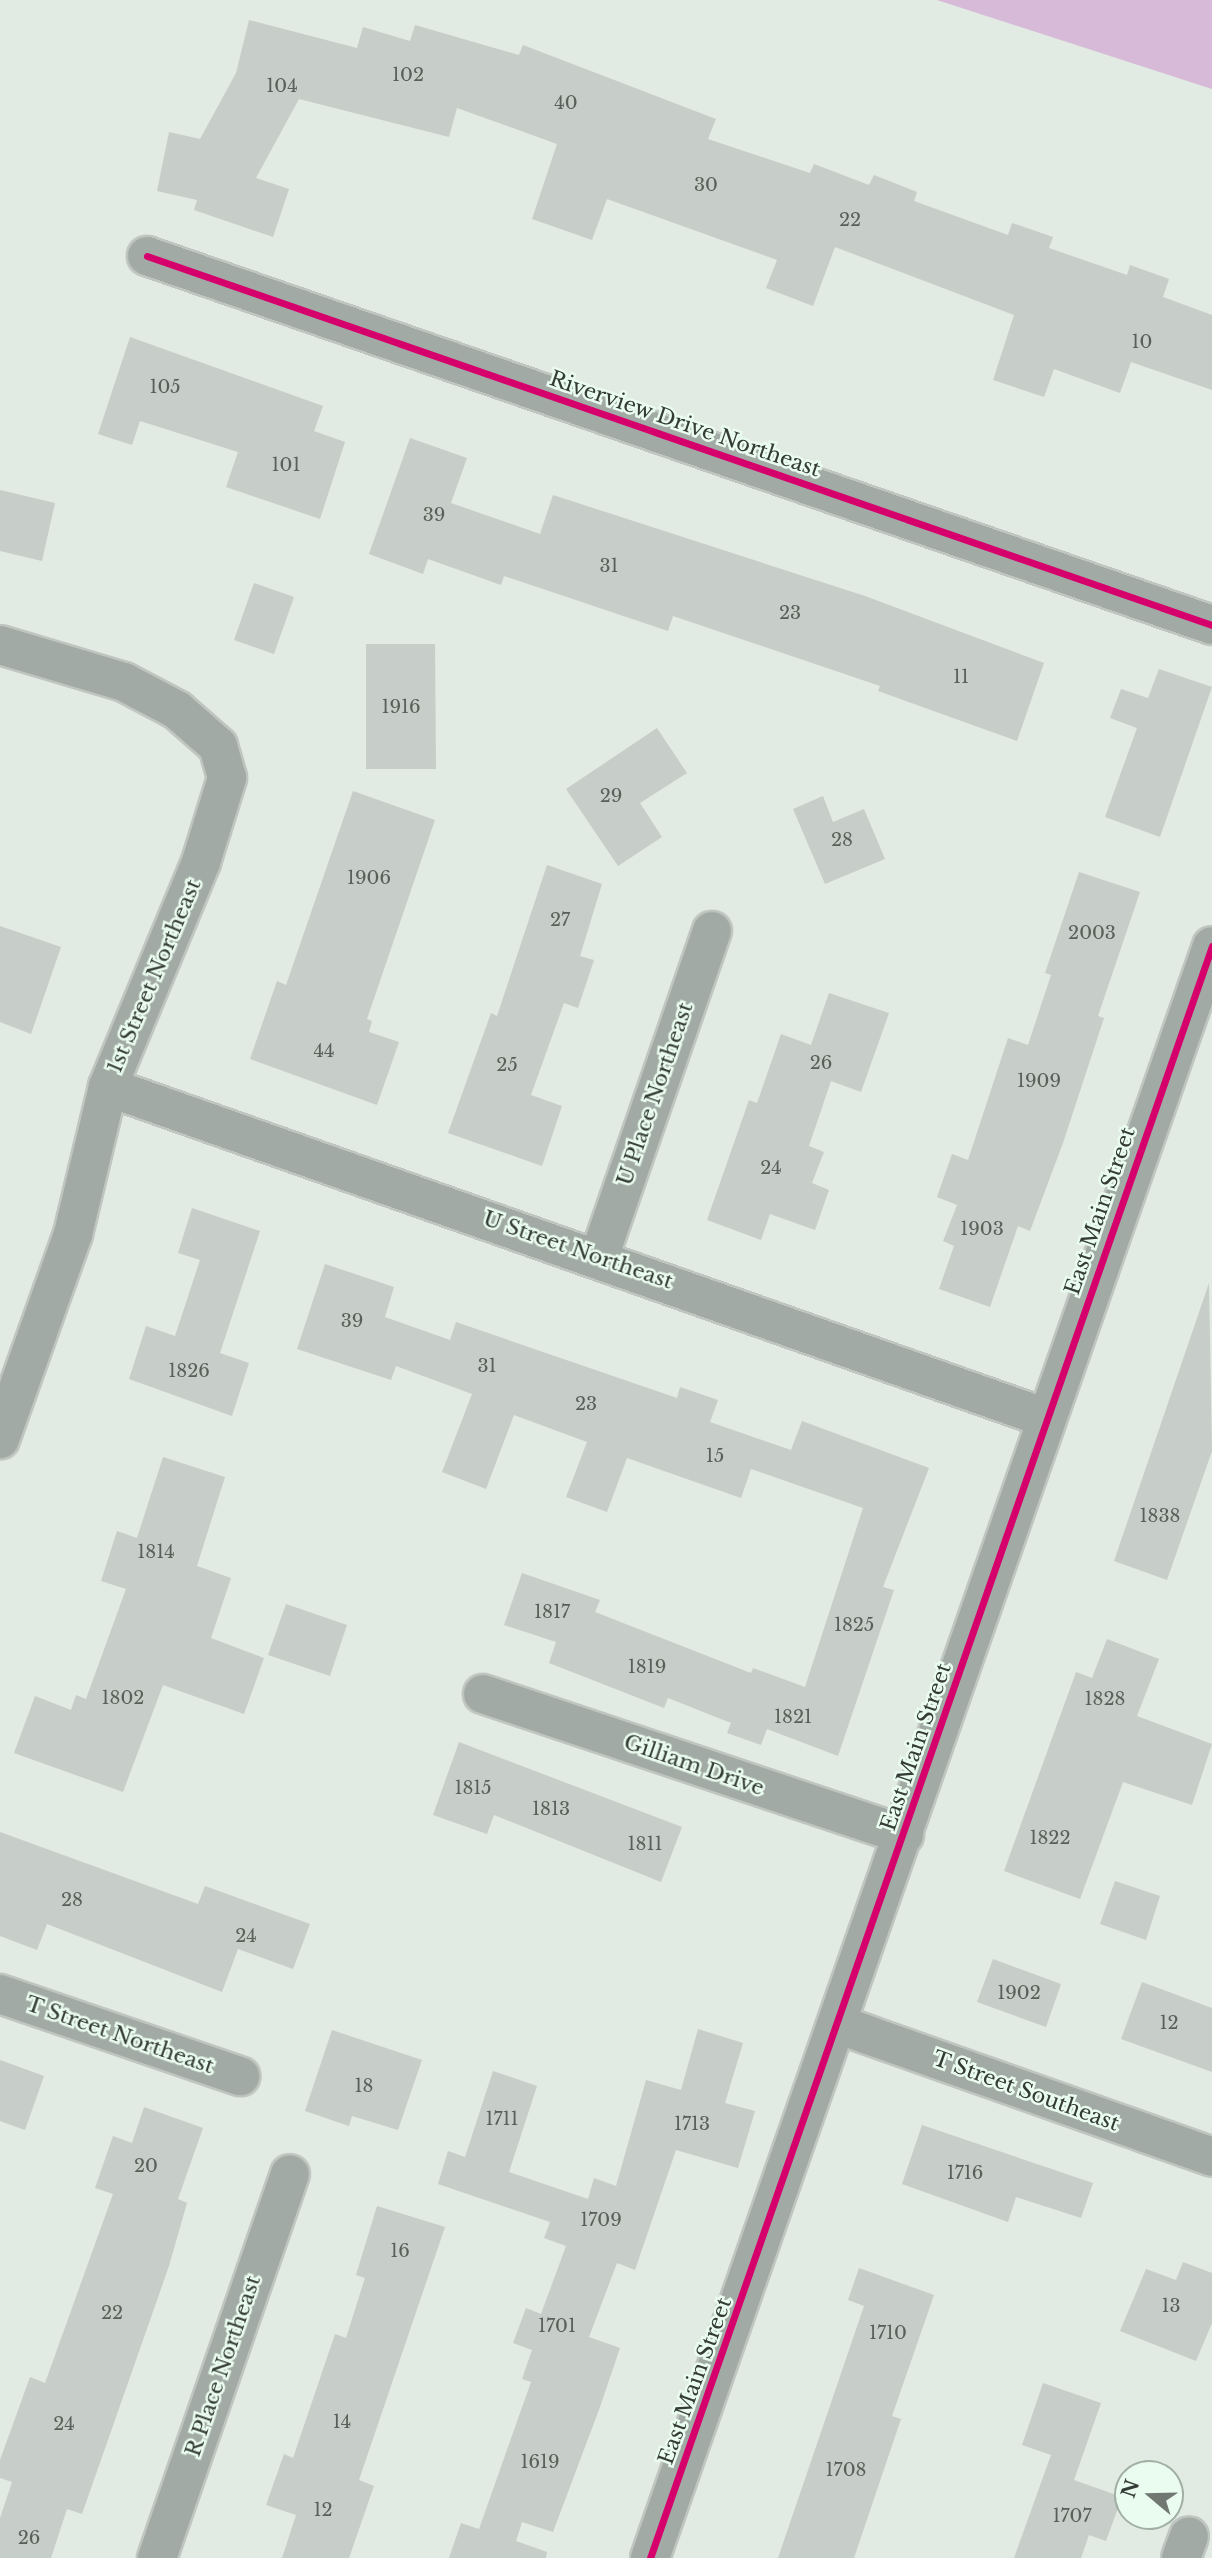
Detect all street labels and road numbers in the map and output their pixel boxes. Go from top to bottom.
street label: Riverview Drive Northeast [546,366,824,482]
street label: 1st Street Northeast [102,876,206,1076]
street label: U Place Northeast [612,999,698,1189]
street label: East Main Street [1059,1124,1141,1298]
street label: U Street Northeast [480,1206,676,1294]
street label: East Main Street [875,1660,957,1834]
street label: Gilliam Drive [621,1729,767,1801]
street label: T Street Northeast [22,1991,218,2079]
street label: T Street Southeast [929,2045,1123,2137]
street label: R Place Northeast [180,2272,266,2460]
street label: East Main Street [653,2294,737,2468]

